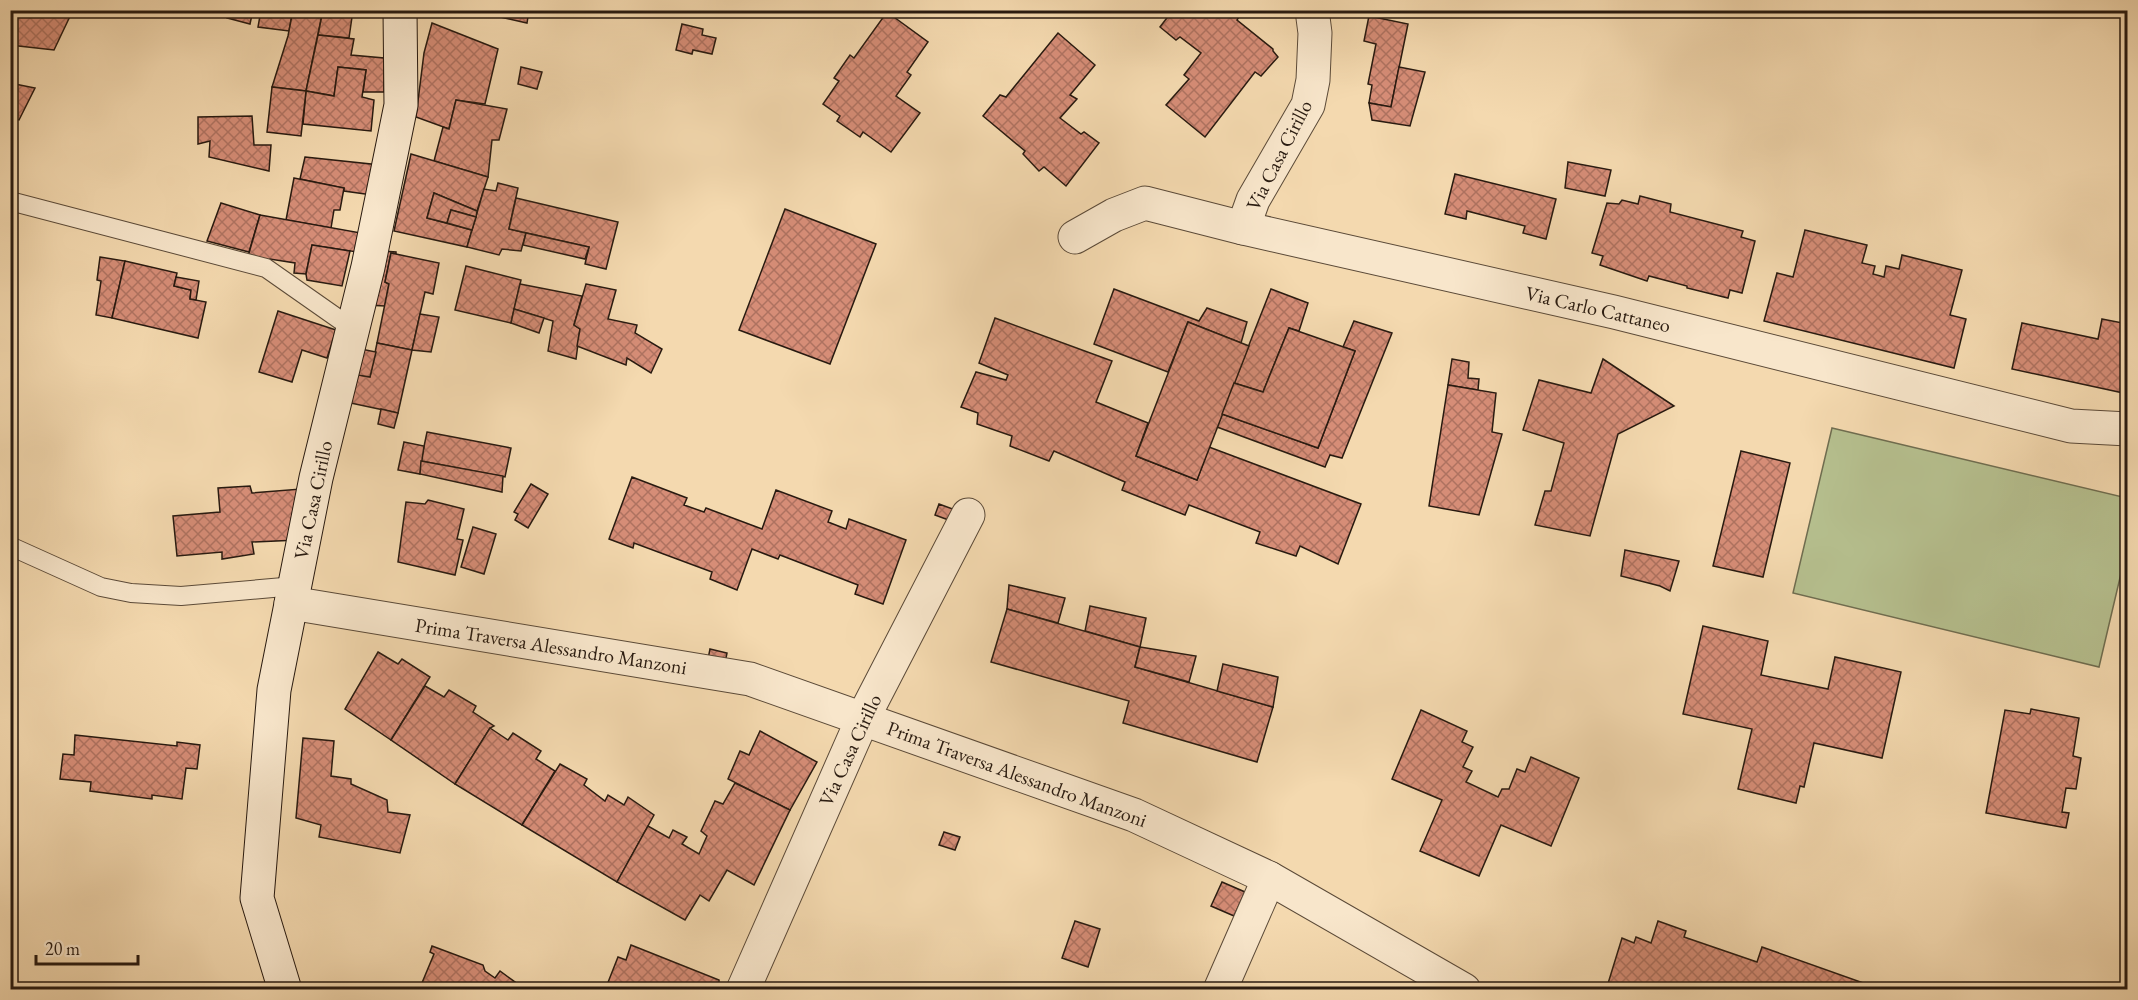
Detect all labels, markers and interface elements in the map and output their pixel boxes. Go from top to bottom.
street label: Via Casa Cirillo [1240,95,1318,215]
street label: Via Carlo Cattaneo [1523,280,1673,338]
street label: Via Casa Cirillo [288,438,338,562]
street label: Prima Traversa Alessandro Manzoni [413,612,689,680]
street label: Via Casa Cirillo [813,690,887,810]
street label: Prima Traversa Alessandro Manzoni [884,715,1151,833]
scale bar [36,928,138,966]
text: 20 m [45,937,80,960]

